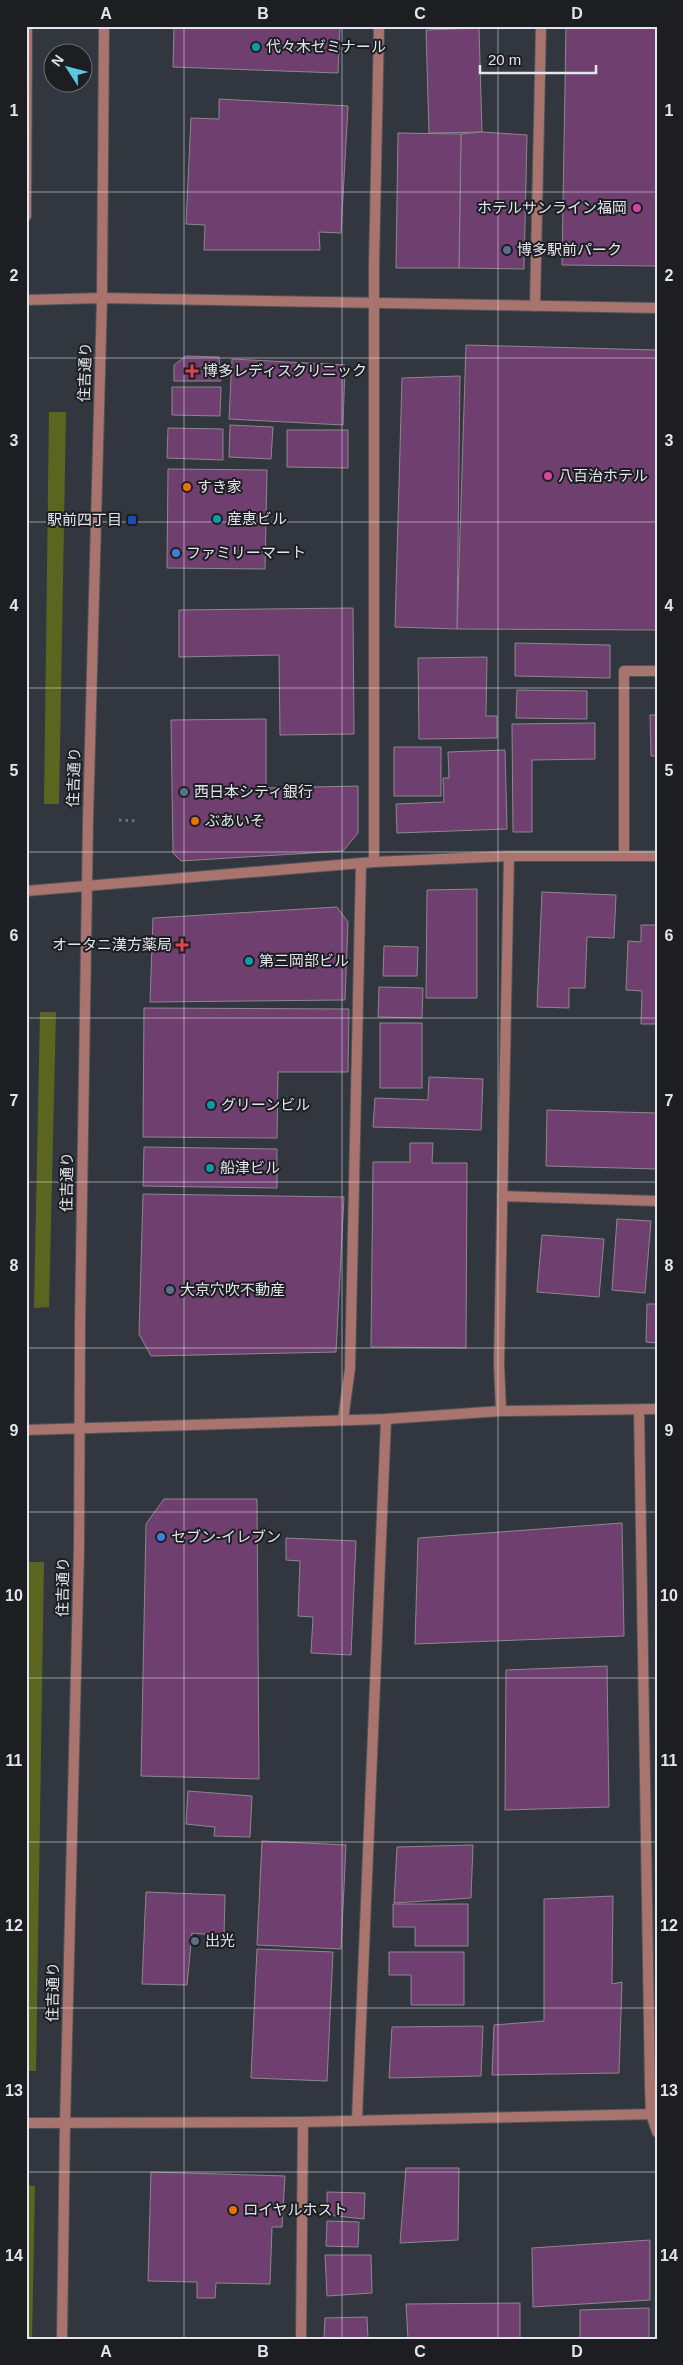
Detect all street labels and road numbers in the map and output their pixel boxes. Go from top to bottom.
street label: 住吉通り [75,342,94,402]
street label: 住吉通り [64,747,83,807]
street label: 住吉通り [57,1152,76,1212]
street label: 住吉通り [53,1557,72,1617]
street label: 住吉通り [43,1962,62,2022]

